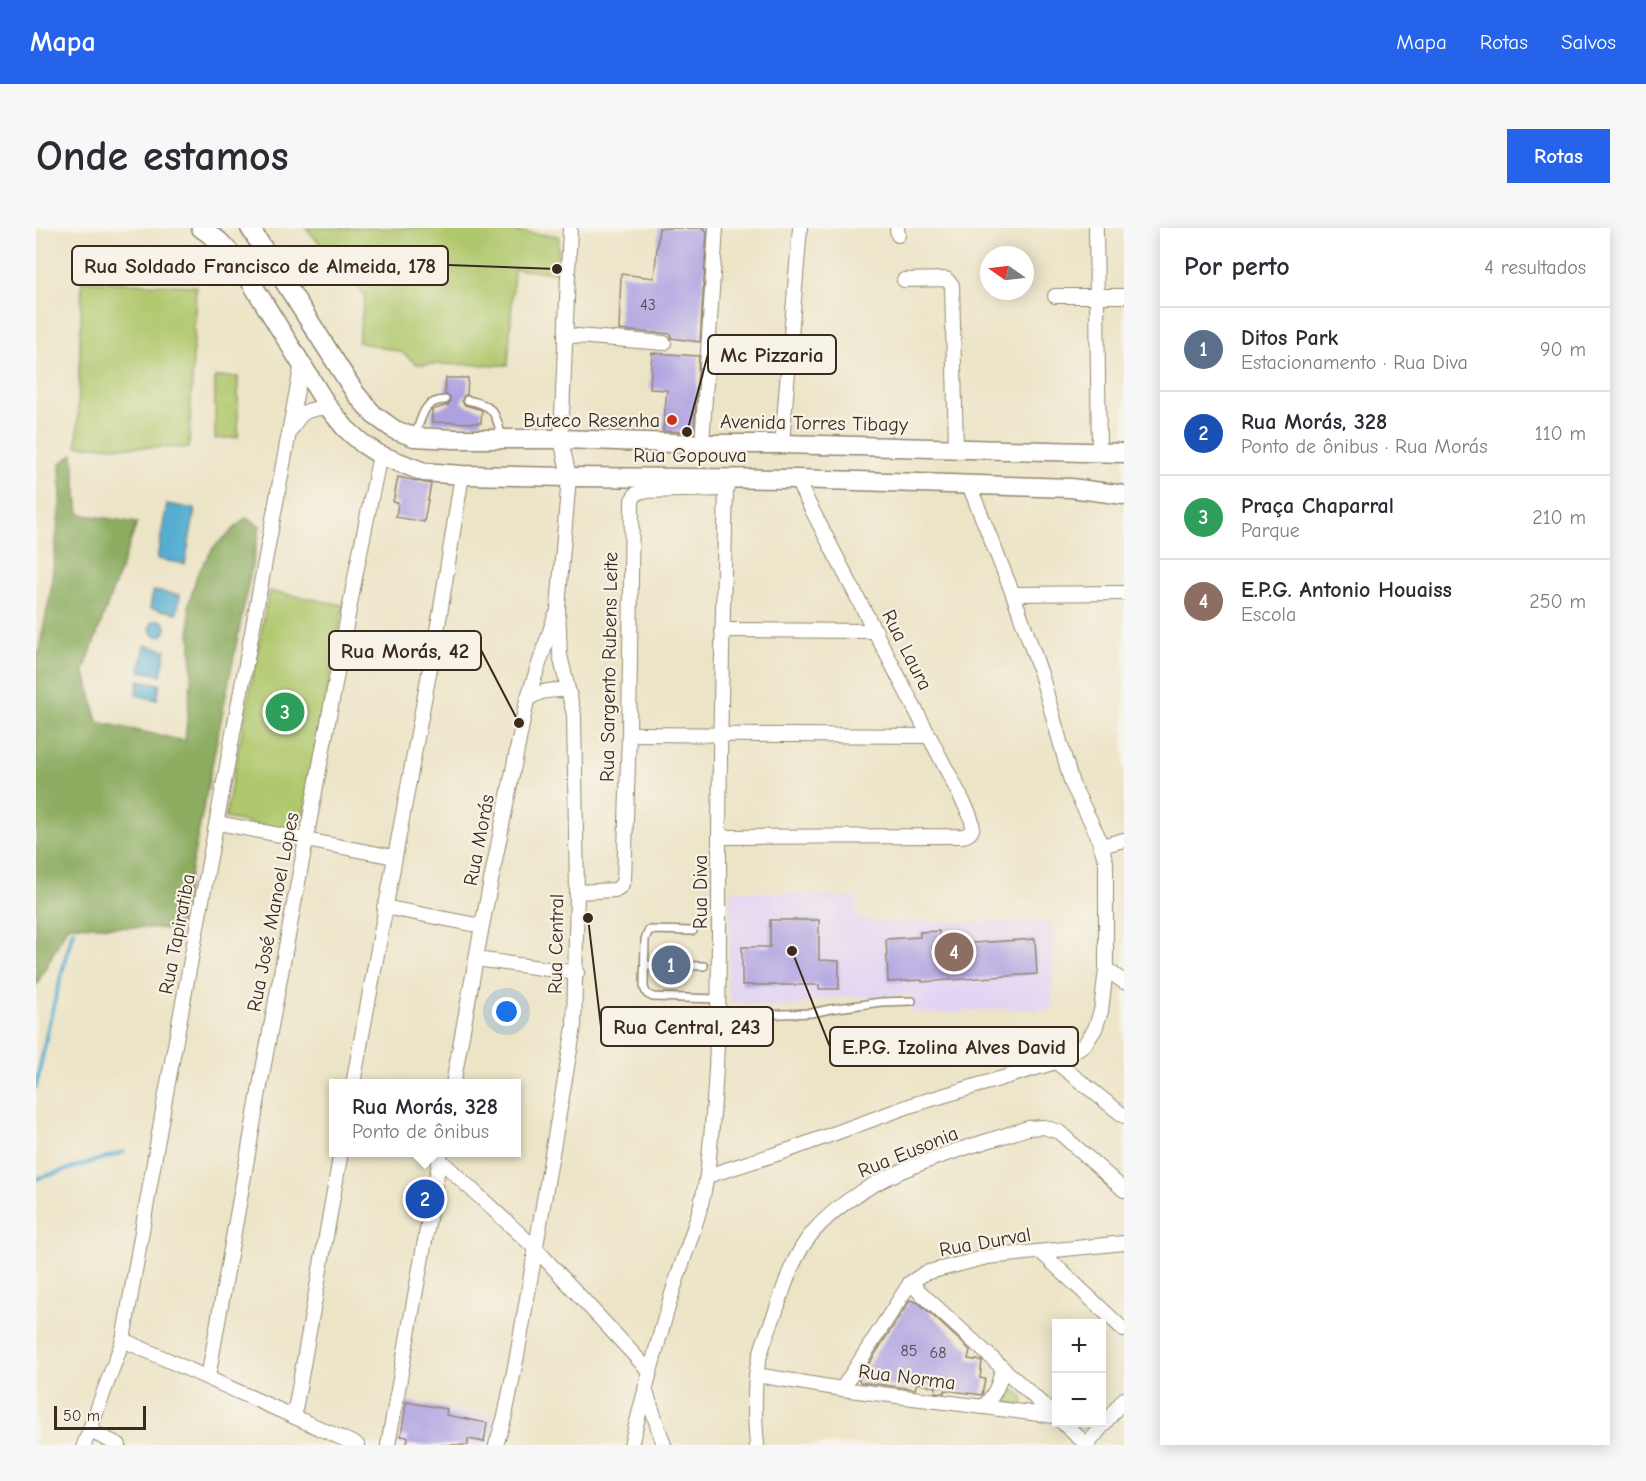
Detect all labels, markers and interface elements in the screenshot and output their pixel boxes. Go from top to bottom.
text: Mapa [30,26,96,58]
text: Mapa [1396,30,1447,54]
text: Rotas [1480,30,1528,54]
text: Salvos [1561,30,1616,54]
button: Rotas [1507,129,1610,183]
text: Onde estamos [36,132,289,181]
callout: Rua Soldado Francisco de Almeida, 178 [72,246,448,285]
north arrow [980,246,1034,300]
text: Por perto [1184,252,1290,282]
text: Rua Soldado Francisco de Almeida, 178 [84,254,436,278]
text: 4 resultados [1484,256,1586,279]
house number: 43 [640,296,656,314]
text: Ditos Park [1241,325,1338,351]
callout: Mc Pizzaria [708,335,836,374]
text: 1 [1200,338,1207,361]
text: 90 m [1540,338,1586,361]
text: Mc Pizzaria [720,343,824,367]
text: Estacionamento · Rua Diva [1241,351,1468,374]
place label: Buteco Resenha [523,409,660,432]
text: Rua Morás, 328 [1241,409,1387,435]
street label: Avenida Torres Tibagy [720,410,908,436]
marker: Buteco Resenha [665,413,679,427]
text: 2 [1199,422,1208,445]
text: 110 m [1535,422,1586,445]
text: Ponto de ônibus · Rua Morás [1241,435,1487,458]
street label: Rua Gopouva [633,444,747,467]
text: Praça Chaparral [1241,493,1394,519]
text: 3 [1199,506,1208,529]
text: 210 m [1532,506,1586,529]
text: Parque [1241,519,1300,542]
street label: Rua Sargento Rubens Leite [595,552,623,782]
text: E.P.G. Antonio Houaiss [1241,577,1452,603]
text: 4 [1199,590,1208,613]
text: 250 m [1529,590,1586,613]
text: Escola [1241,603,1296,626]
street label: Rua Laura [877,606,937,694]
callout: Rua Morás, 42 [329,631,481,670]
text: Rua Morás, 42 [341,639,469,663]
pin: 3 [266,690,304,734]
street label: Rua Morás [459,792,499,888]
street label: Rua José Manoel Lopes [242,810,304,1014]
street label: Rua Diva [689,855,712,929]
street label: Rua Tapiratiba [154,872,200,996]
street label: Rua Central [544,894,568,994]
pin: 4 [934,930,974,974]
pin: 1 [652,942,690,988]
your location [492,997,521,1026]
callout: Rua Central, 243 [601,1007,773,1046]
text: Rua Central, 243 [613,1015,761,1039]
callout: E.P.G. Izolina Alves David [830,1027,1078,1066]
text: E.P.G. Izolina Alves David [842,1035,1066,1059]
popup [329,1079,521,1157]
text: Rua Morás, 328 [352,1094,498,1120]
text: Ponto de ônibus [352,1120,489,1143]
street label: Rua Eusonia [854,1121,962,1183]
pin: 2 [406,1176,444,1222]
street label: Rua Durval [937,1223,1033,1261]
map controls [1052,1319,1106,1427]
button: + [1052,1319,1106,1373]
house number: 85 [901,1342,917,1360]
house number: 68 [930,1344,946,1362]
street label: Rua Norma [857,1360,957,1394]
button: − [1052,1373,1106,1427]
scale bar [54,1403,146,1430]
text: 50 m [63,1407,100,1425]

